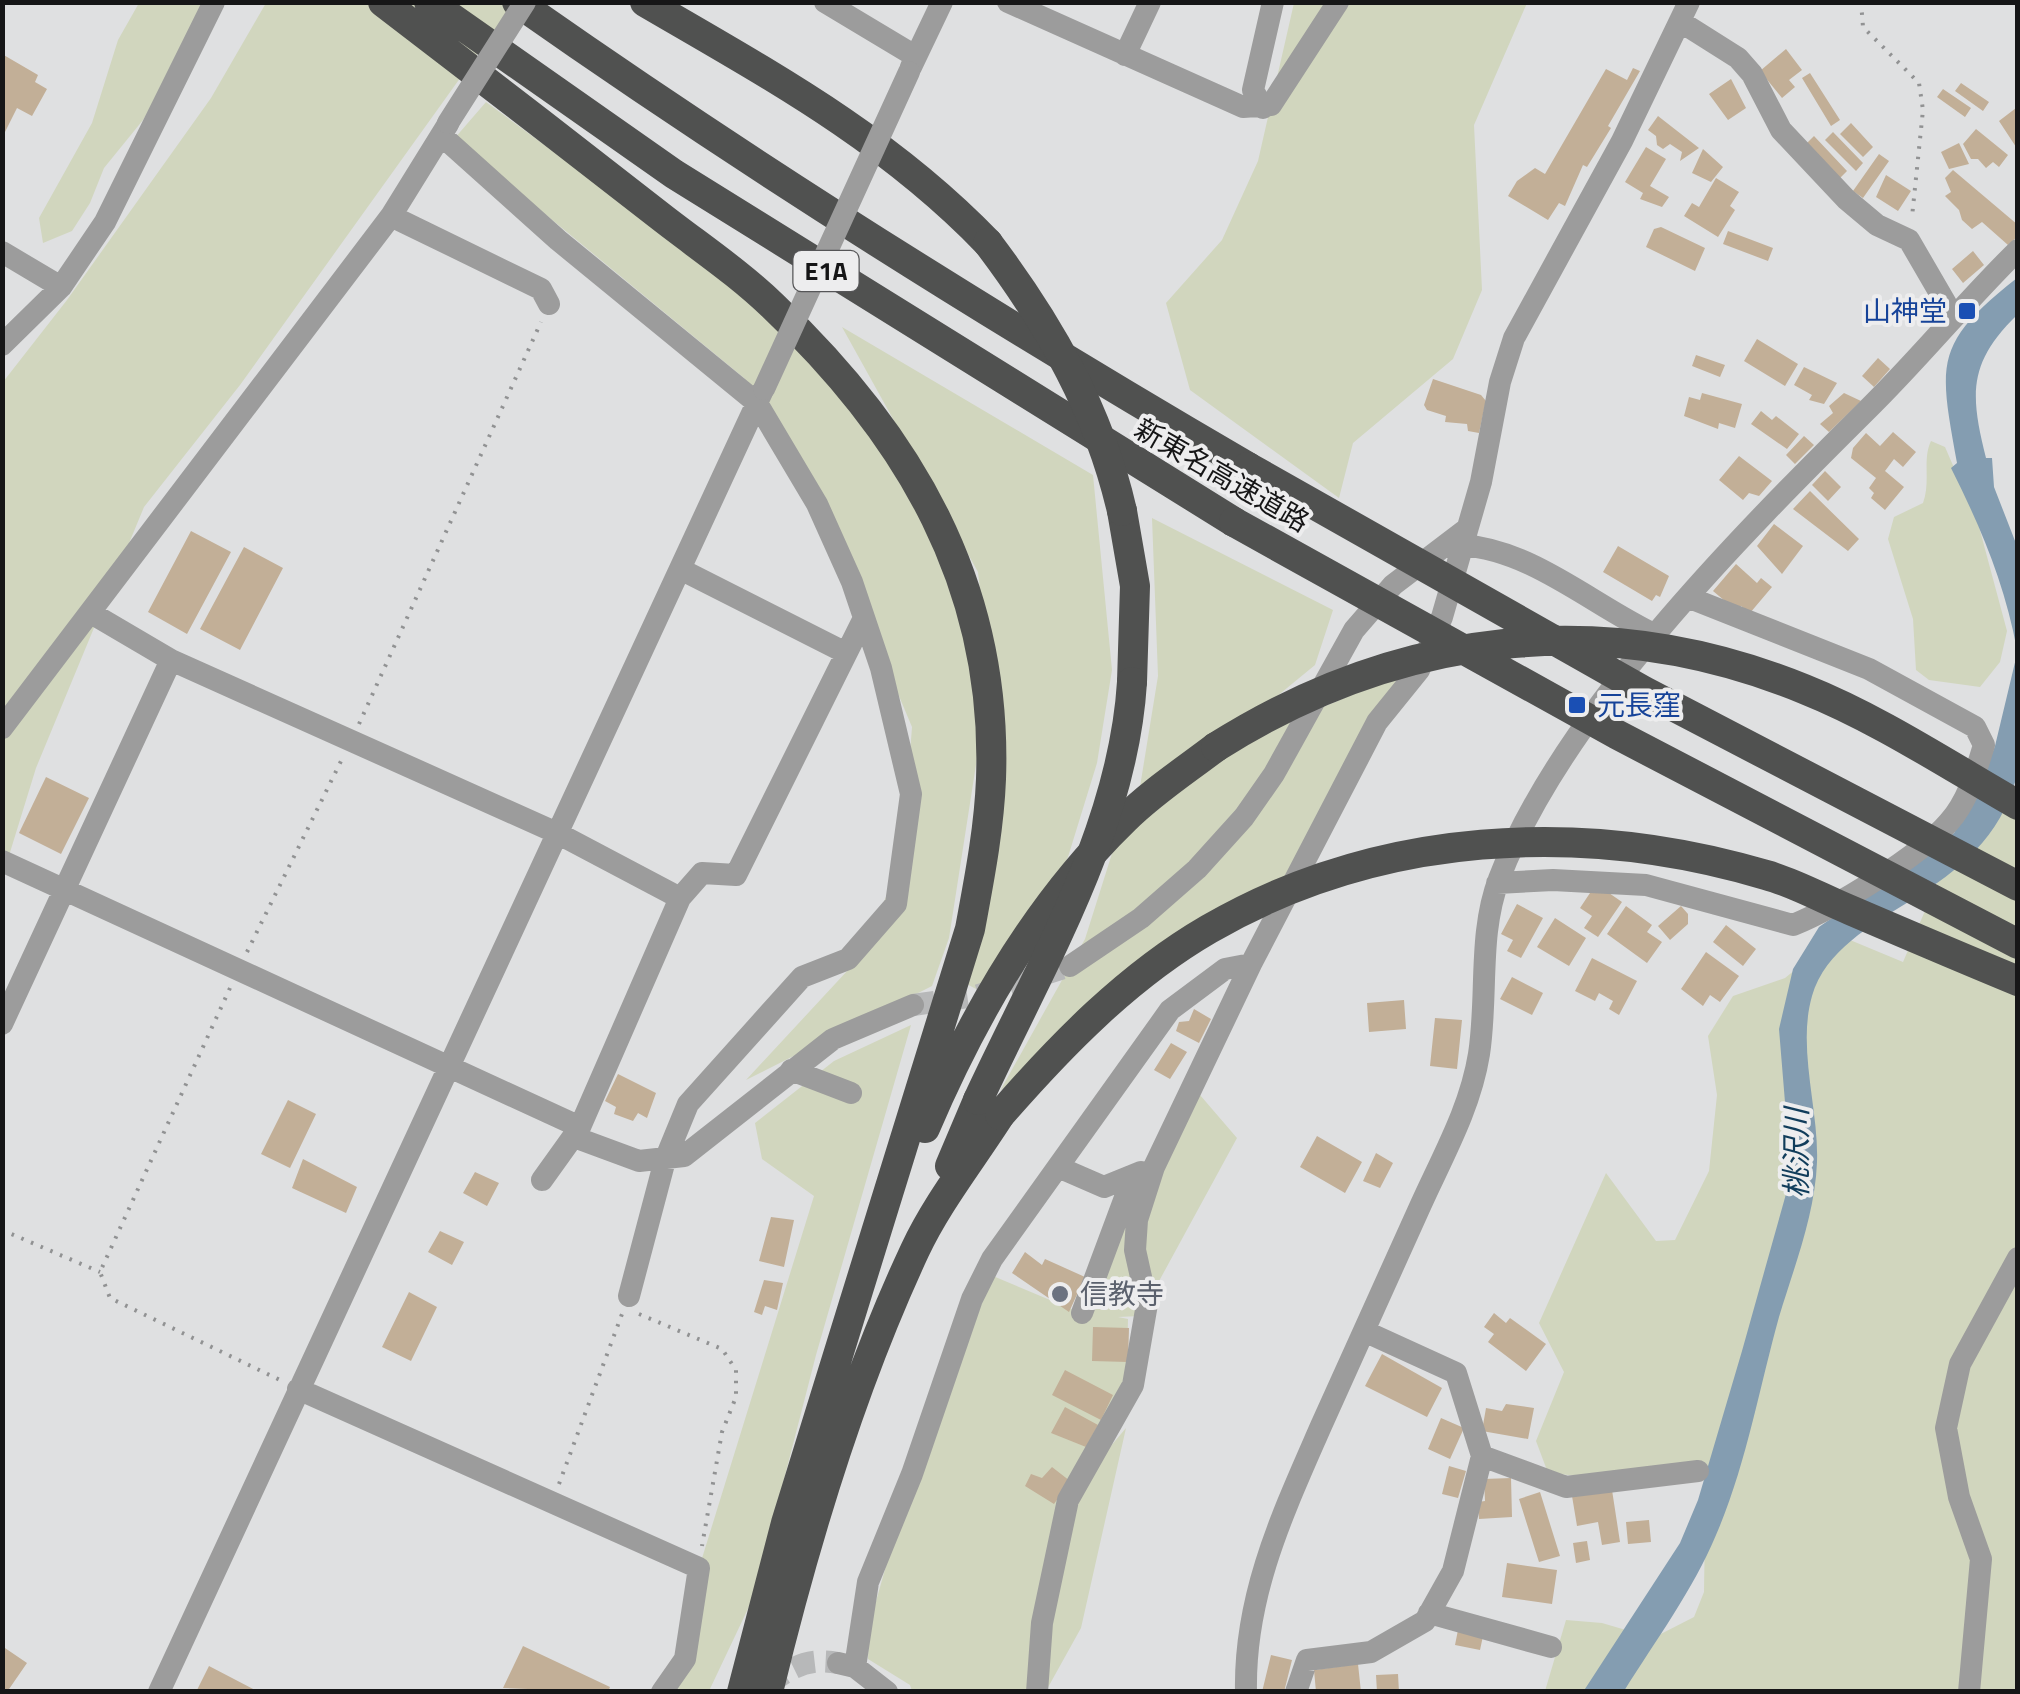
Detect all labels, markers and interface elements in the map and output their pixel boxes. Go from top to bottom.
road number: E1A [794,251,858,291]
place label: 山神堂 [1863,289,1947,332]
marker: 山神堂 [1956,300,1978,322]
street label: 新東名高速道路 [1127,407,1318,542]
place label: 元長窪 [1597,683,1681,726]
marker: 元長窪 [1566,694,1588,716]
water label: 桃沢川 [1773,1105,1819,1198]
place label: 信教寺 [1080,1272,1164,1315]
marker: 信教寺 [1049,1283,1071,1305]

